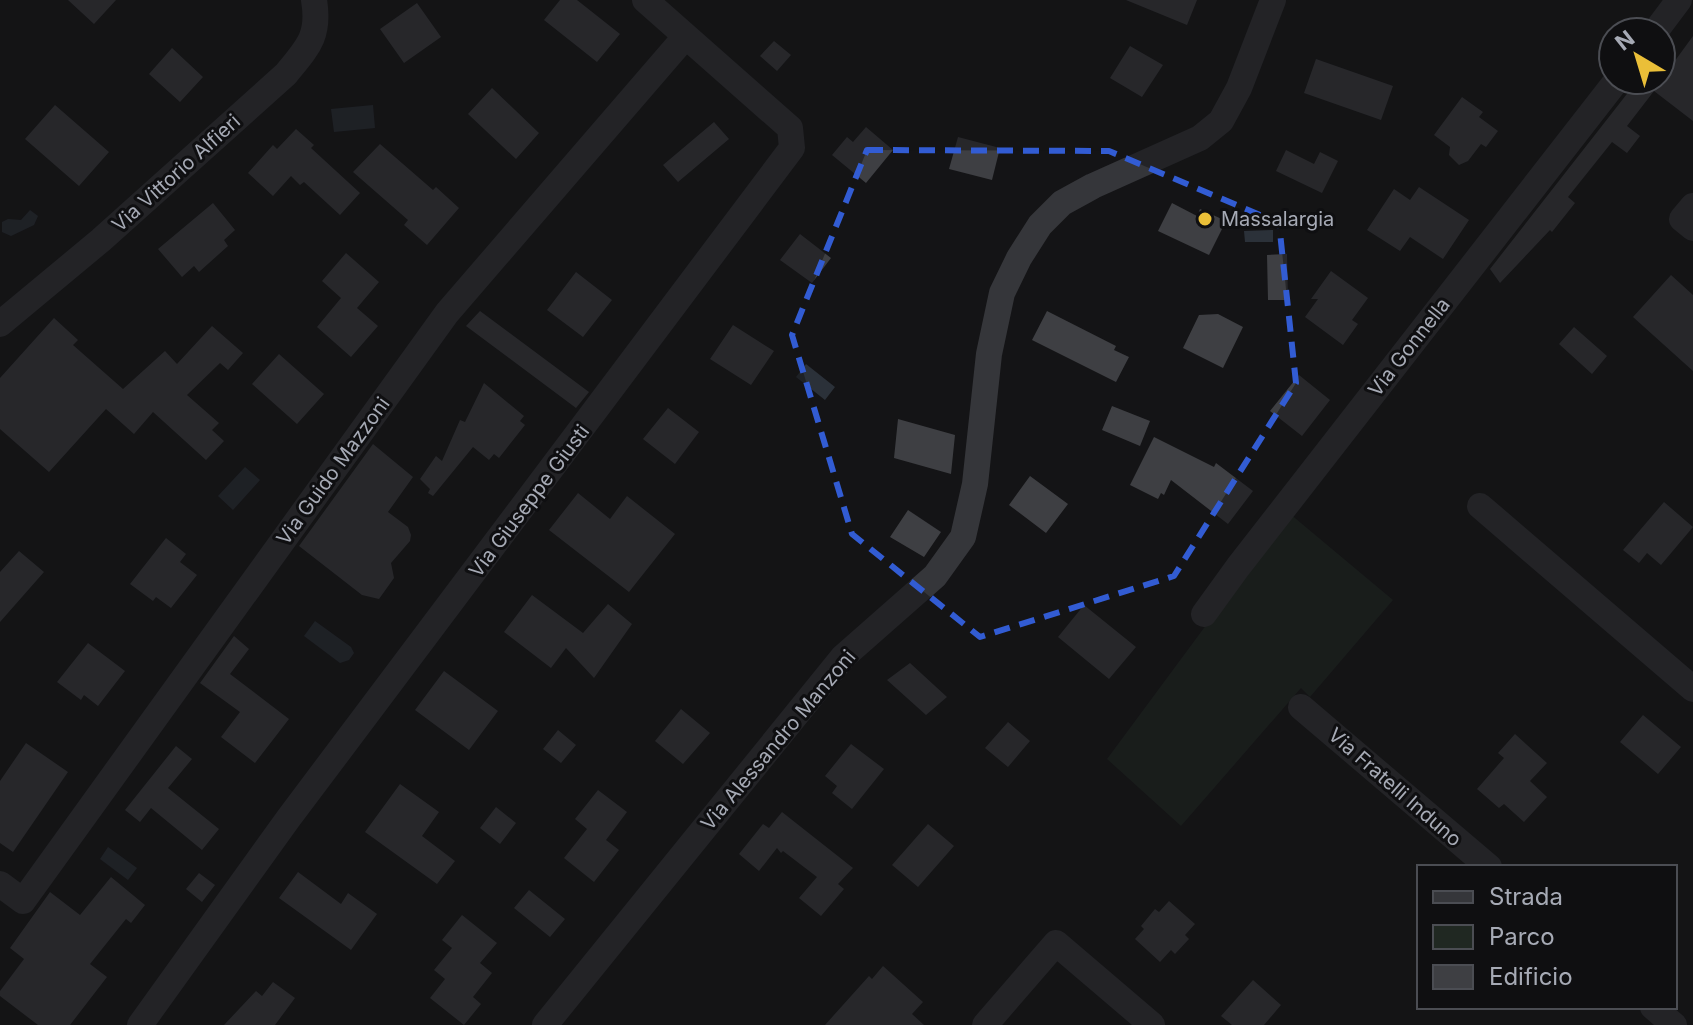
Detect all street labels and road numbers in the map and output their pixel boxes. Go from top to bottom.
street label: Via Vittorio Alfieri [107,109,245,237]
street label: Via Gonnella [1363,293,1455,401]
street label: Via Guido Mazzoni [271,392,395,550]
street label: Via Giuseppe Giusti [464,420,594,582]
street label: Via Alessandro Manzoni [696,645,860,835]
street label: Via Fratelli Induno [1323,723,1467,851]

